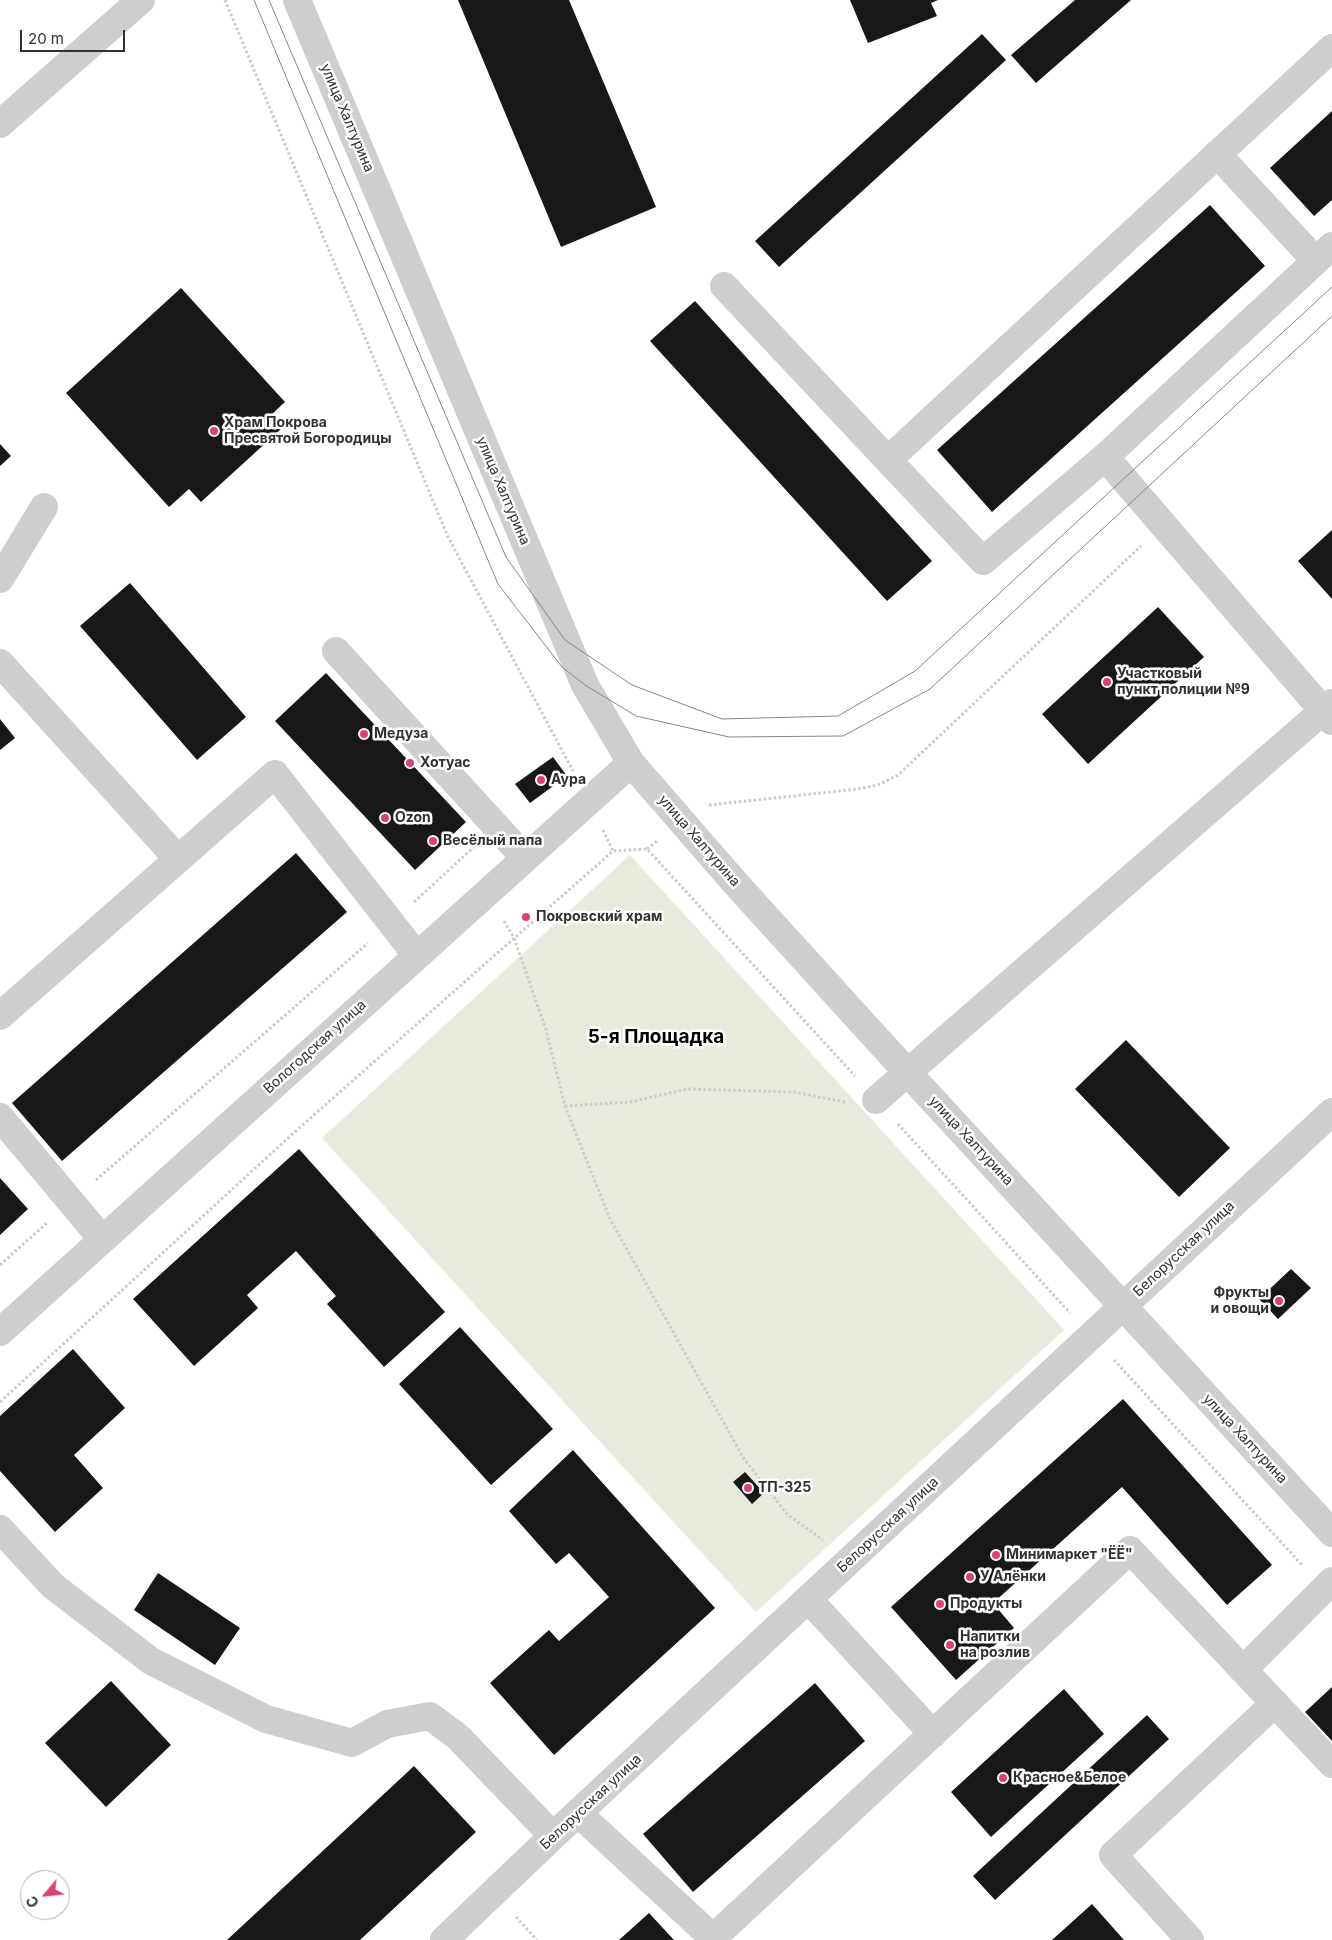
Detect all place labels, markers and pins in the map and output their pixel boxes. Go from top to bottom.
place label: Храм Покрова Пресвятой Богородицы [224,415,392,448]
marker: Храм Покрова Пресвятой Богородицы [208,425,220,437]
place label: Участковый пункт полиции №9 [1117,666,1250,699]
marker: Участковый пункт полиции №9 [1101,676,1113,688]
place label: Медуза [374,726,428,742]
marker: Медуза [358,728,370,740]
place label: Хотуас [420,755,471,771]
marker: Хотуас [404,757,416,769]
place label: Аура [551,772,586,788]
marker: Аура [535,774,547,786]
place label: Ozon [395,810,431,826]
marker: Ozon [379,812,391,824]
place label: Весёлый папа [443,833,542,849]
marker: Весёлый папа [427,835,439,847]
place label: Покровский храм [536,909,662,925]
marker: Покровский храм [520,911,532,923]
place label: Фрукты и овощи [1211,1285,1269,1318]
marker: Фрукты и овощи [1273,1295,1285,1307]
place label: ТП-325 [758,1480,811,1496]
marker: ТП-325 [742,1482,754,1494]
place label: Минимаркет "ЁЁ" [1006,1547,1133,1563]
marker: Минимаркет "ЁЁ" [990,1549,1002,1561]
place label: У Алёнки [980,1569,1046,1585]
marker: У Алёнки [964,1571,976,1583]
place label: Продукты [950,1596,1022,1612]
marker: Продукты [934,1598,946,1610]
place label: Напитки на розлив [960,1629,1030,1661]
marker: Напитки на розлив [944,1639,956,1651]
place label: Красное&Белое [1013,1770,1126,1786]
marker: Красное&Белое [997,1772,1009,1784]

